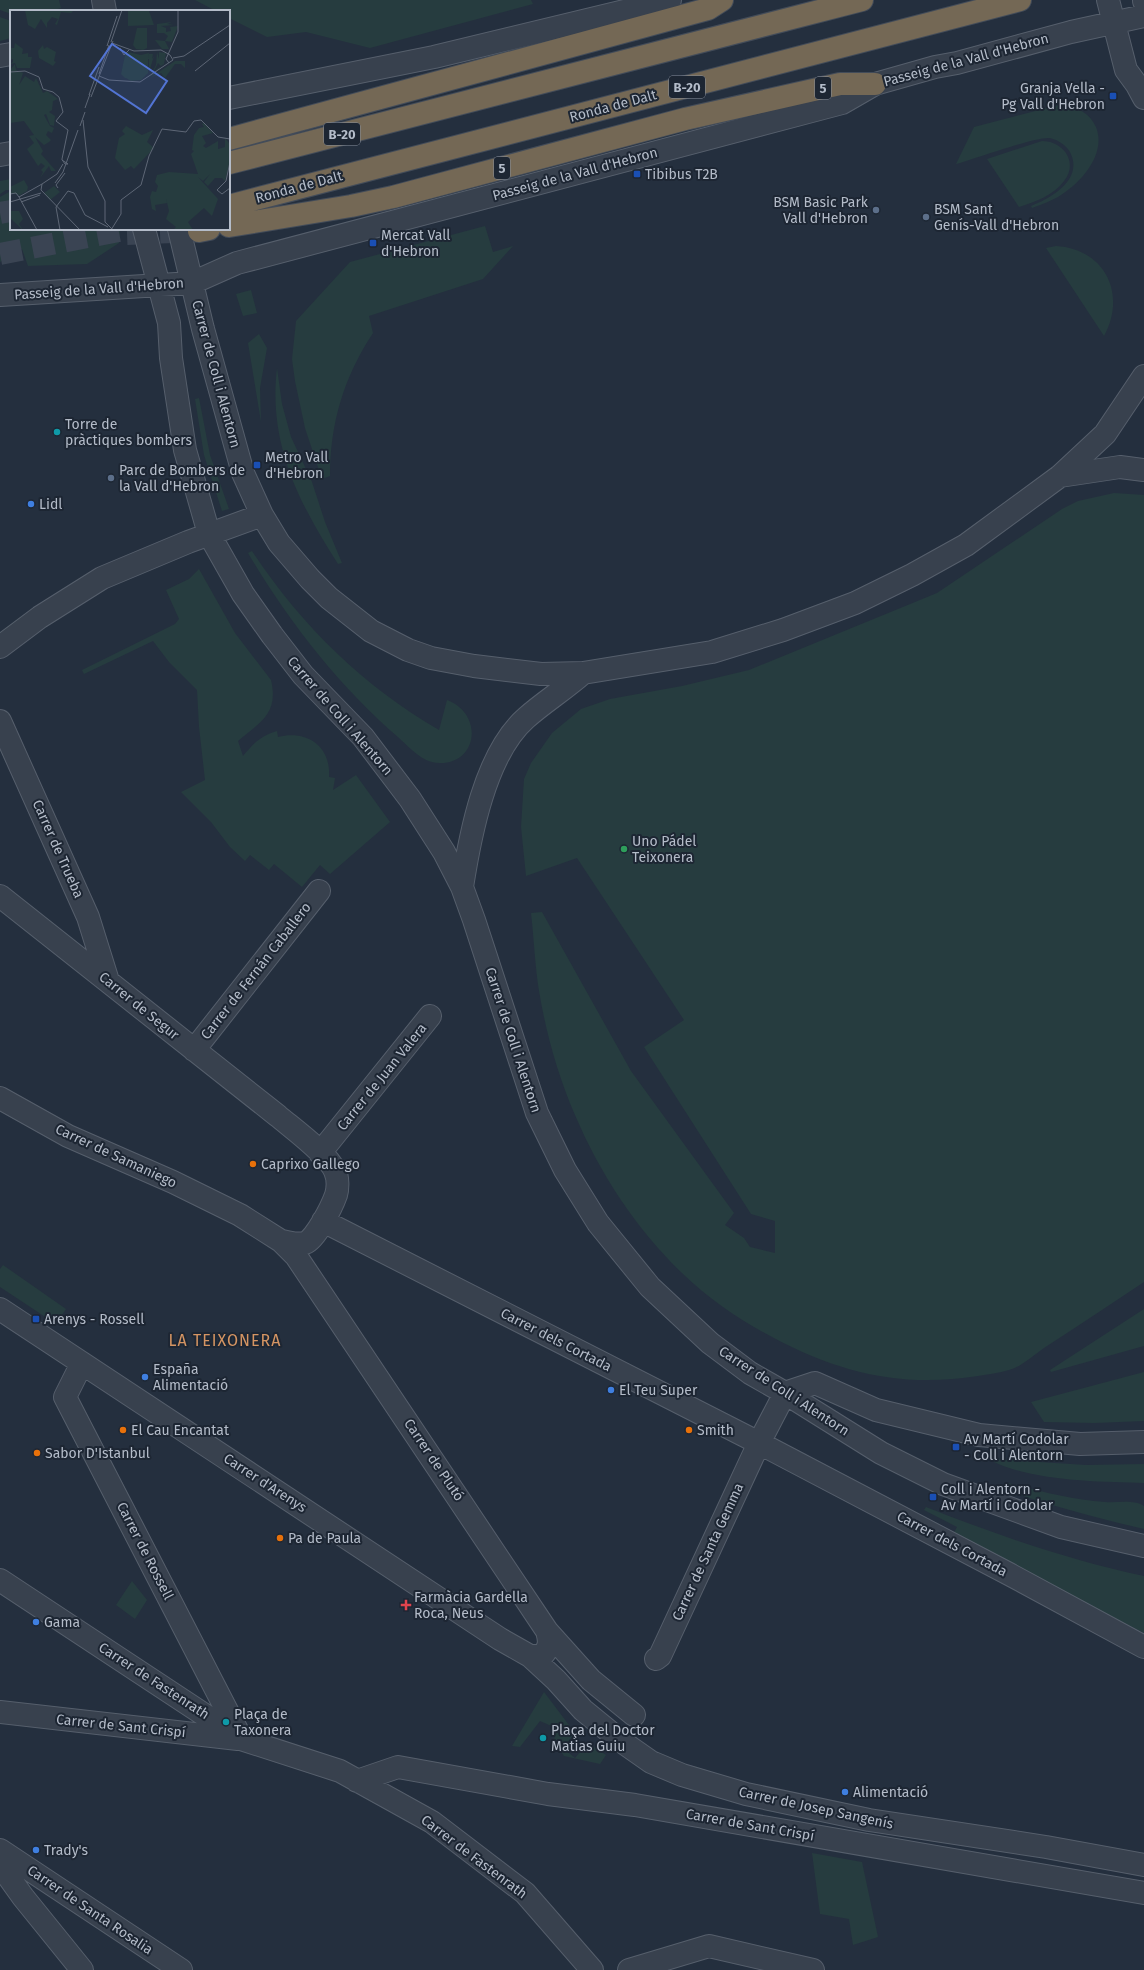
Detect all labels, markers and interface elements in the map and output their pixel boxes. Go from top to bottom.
inset map [10,10,230,230]
street label: Passeig de la Vall d'Hebron [882,30,1050,90]
road number: B-20 [669,76,705,98]
road number: 5 [815,77,831,99]
place label: Granja Vella - Pg Vall d'Hebron [1001,80,1105,113]
street label: Ronda de Dalt [568,86,659,126]
marker: Granja Vella - Pg Vall d'Hebron [1108,91,1118,101]
road number: B-20 [324,123,360,145]
street label: Passeig de la Vall d'Hebron [491,144,659,204]
road number: 5 [494,157,510,179]
place label: Tibibus T2B [645,166,718,183]
street label: Ronda de Dalt [254,167,345,207]
marker: Tibibus T2B [632,169,642,179]
place label: BSM Basic Park Vall d'Hebron [773,194,869,227]
place label: BSM Sant Genís-Vall d'Hebron [934,201,1059,234]
marker: BSM Basic Park Vall d'Hebron [871,205,881,215]
marker: BSM Sant Genís-Vall d'Hebron [921,212,931,222]
place label: Mercat Vall d'Hebron [381,227,450,260]
marker: Mercat Vall d'Hebron [368,238,378,248]
street label: Passeig de la Vall d'Hebron [13,275,185,303]
street label: Carrer de Coll i Alentorn [188,298,244,450]
place label: Torre de pràctiques bombers [65,416,193,449]
marker: Torre de pràctiques bombers [52,427,62,437]
place label: Metro Vall d'Hebron [265,449,328,482]
marker: Metro Vall d'Hebron [252,460,262,470]
place label: Parc de Bombers de la Vall d'Hebron [119,462,245,495]
marker: Parc de Bombers de la Vall d'Hebron [106,473,116,483]
place label: Lidl [39,496,62,513]
marker: Lidl [26,499,36,509]
street label: Carrer de Coll i Alentorn [284,653,396,779]
street label: Carrer de Trueba [29,797,87,901]
place label: Uno Pádel Teixonera [632,833,696,866]
marker: Uno Pádel Teixonera [619,844,629,854]
street label: Carrer de Fernán Caballero [197,899,315,1043]
street label: Carrer de Coll i Alentorn [481,965,545,1115]
street label: Carrer de Segur [96,969,183,1044]
street label: Carrer de Juan Valera [334,1020,430,1134]
street label: Carrer de Samaniego [53,1120,179,1192]
place label: Caprixo Gallego [261,1156,360,1173]
marker: Caprixo Gallego [248,1159,258,1169]
street label: Carrer dels Cortada [498,1305,614,1375]
place label: Arenys - Rossell [44,1311,144,1328]
marker: Arenys - Rossell [31,1314,41,1324]
district label: LA TEIXONERA [169,1331,281,1350]
street label: Carrer de Coll i Alentorn [716,1342,852,1440]
place label: España Alimentació [153,1361,228,1394]
marker: España Alimentació [140,1372,150,1382]
place label: El Teu Super [619,1382,698,1399]
marker: El Teu Super [606,1385,616,1395]
street label: Carrer de Plutó [400,1416,468,1504]
place label: El Cau Encantat [131,1422,230,1439]
place label: Smith [697,1422,734,1439]
marker: El Cau Encantat [118,1425,128,1435]
marker: Smith [684,1425,694,1435]
place label: Av Martí Codolar - Coll i Alentorn [964,1431,1069,1464]
marker: Av Martí Codolar - Coll i Alentorn [951,1442,961,1452]
place label: Sabor D'Istanbul [45,1445,150,1462]
marker: Sabor D'Istanbul [32,1448,42,1458]
street label: Carrer d'Arenys [220,1450,310,1516]
street label: Carrer de Santa Gemma [669,1480,747,1624]
place label: Coll i Alentorn - Av Martí i Codolar [941,1481,1054,1514]
marker: Coll i Alentorn - Av Martí i Codolar [928,1492,938,1502]
street label: Carrer de Rossell [113,1499,177,1603]
street label: Carrer dels Cortada [894,1508,1010,1580]
place label: Pa de Paula [288,1530,361,1547]
marker: Pa de Paula [275,1533,285,1543]
place label: Farmàcia Gardella Roca, Neus [414,1589,528,1622]
marker: Farmàcia Gardella Roca, Neus [401,1600,411,1610]
place label: Gama [44,1614,80,1631]
marker: Gama [31,1617,41,1627]
street label: Carrer de Fastenrath [95,1639,213,1723]
place label: Plaça de Taxonera [234,1706,291,1739]
street label: Carrer de Sant Crispí [55,1711,187,1741]
marker: Plaça de Taxonera [221,1717,231,1727]
place label: Plaça del Doctor Matias Guiu [551,1722,655,1755]
marker: Plaça del Doctor Matias Guiu [538,1733,548,1743]
street label: Carrer de Josep Sangenís [737,1783,895,1833]
place label: Alimentació [853,1784,928,1801]
marker: Alimentació [840,1787,850,1797]
street label: Carrer de Sant Crispí [684,1805,816,1845]
street label: Carrer de Fastenrath [417,1811,531,1903]
place label: Trady's [44,1842,89,1859]
marker: Trady's [31,1845,41,1855]
street label: Carrer de Santa Rosalia [24,1862,156,1958]

